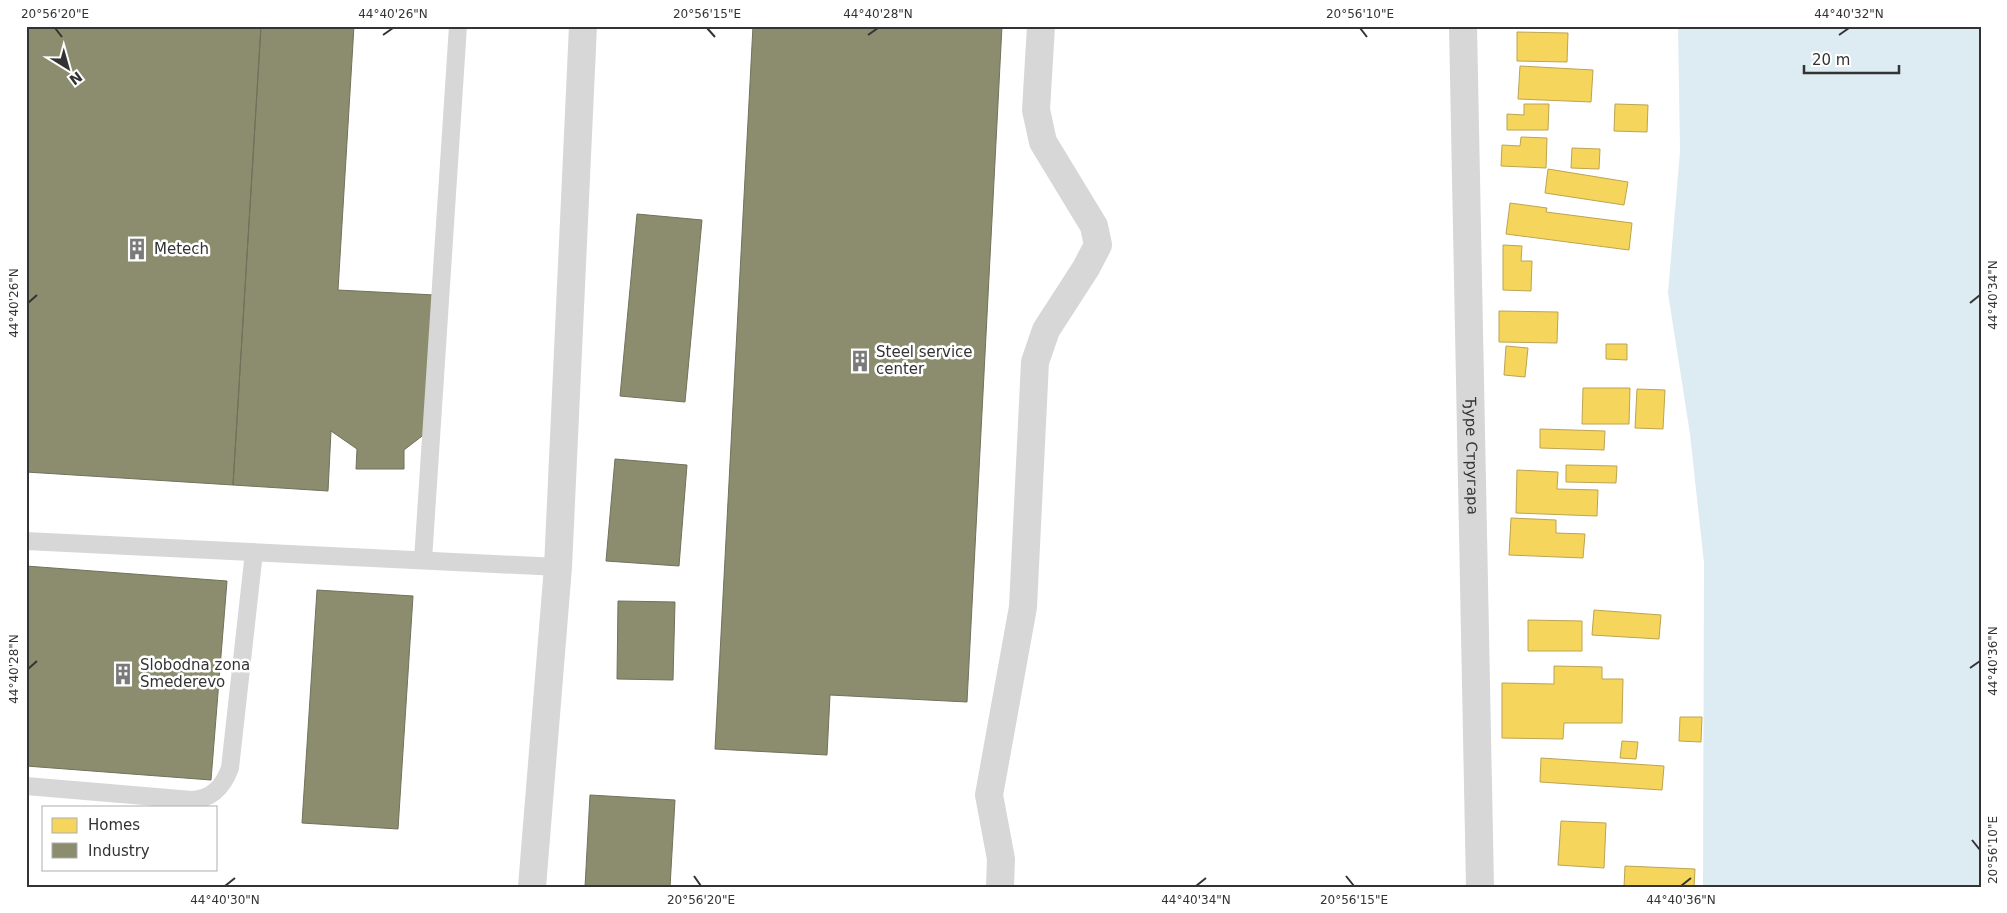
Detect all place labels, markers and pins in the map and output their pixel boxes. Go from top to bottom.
building icon: Metech [124,236,150,262]
place label: Metech [154,240,209,258]
place label: Steel service center [876,343,973,378]
building icon: Steel service center [847,348,873,374]
place label: Slobodna zona Smederevo [140,656,250,691]
building icon: Slobodna zona Smederevo [110,661,136,687]

